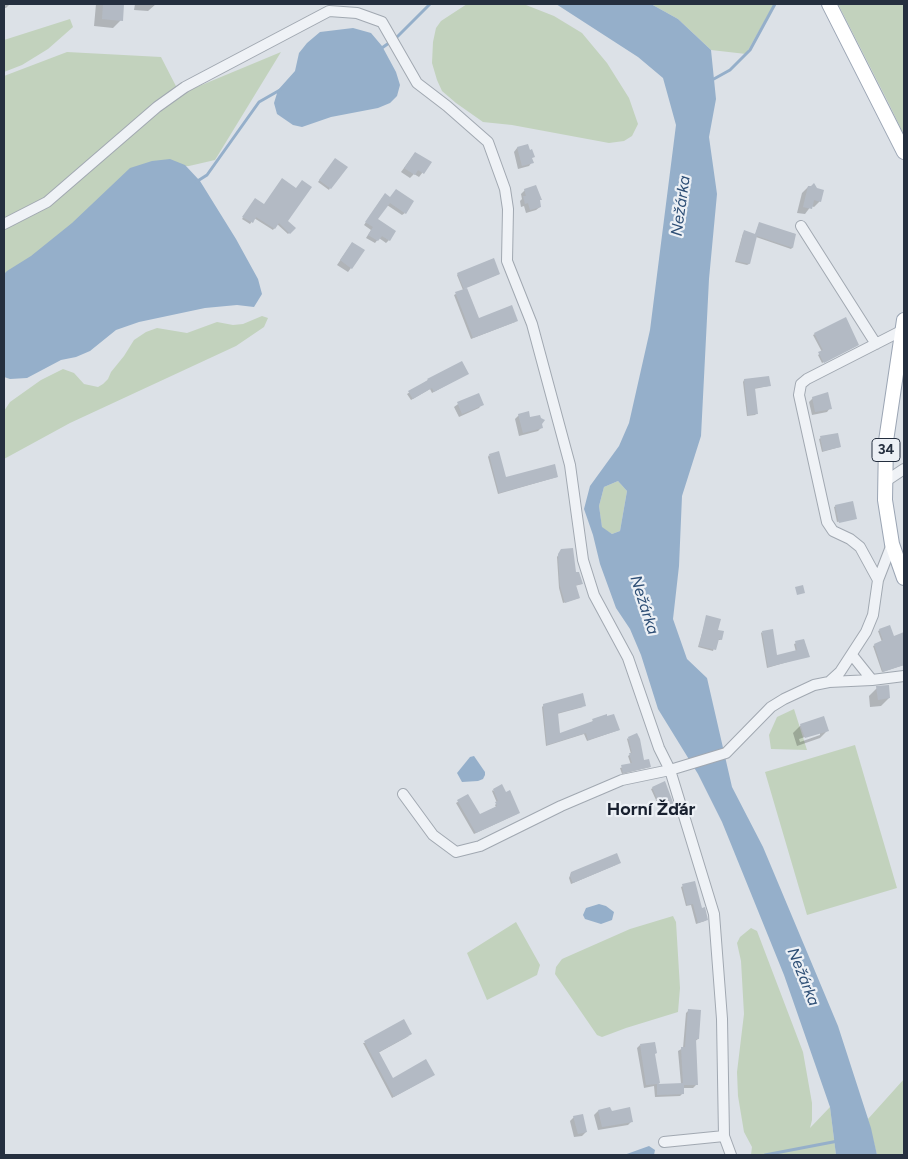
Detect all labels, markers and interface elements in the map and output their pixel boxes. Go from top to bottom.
water label: Nežárka [667,175,695,237]
road number: 34 [872,438,900,462]
water label: Nežárka [625,573,663,637]
district label: Horní Žďár [607,799,695,821]
water label: Nežárka [783,945,823,1009]

